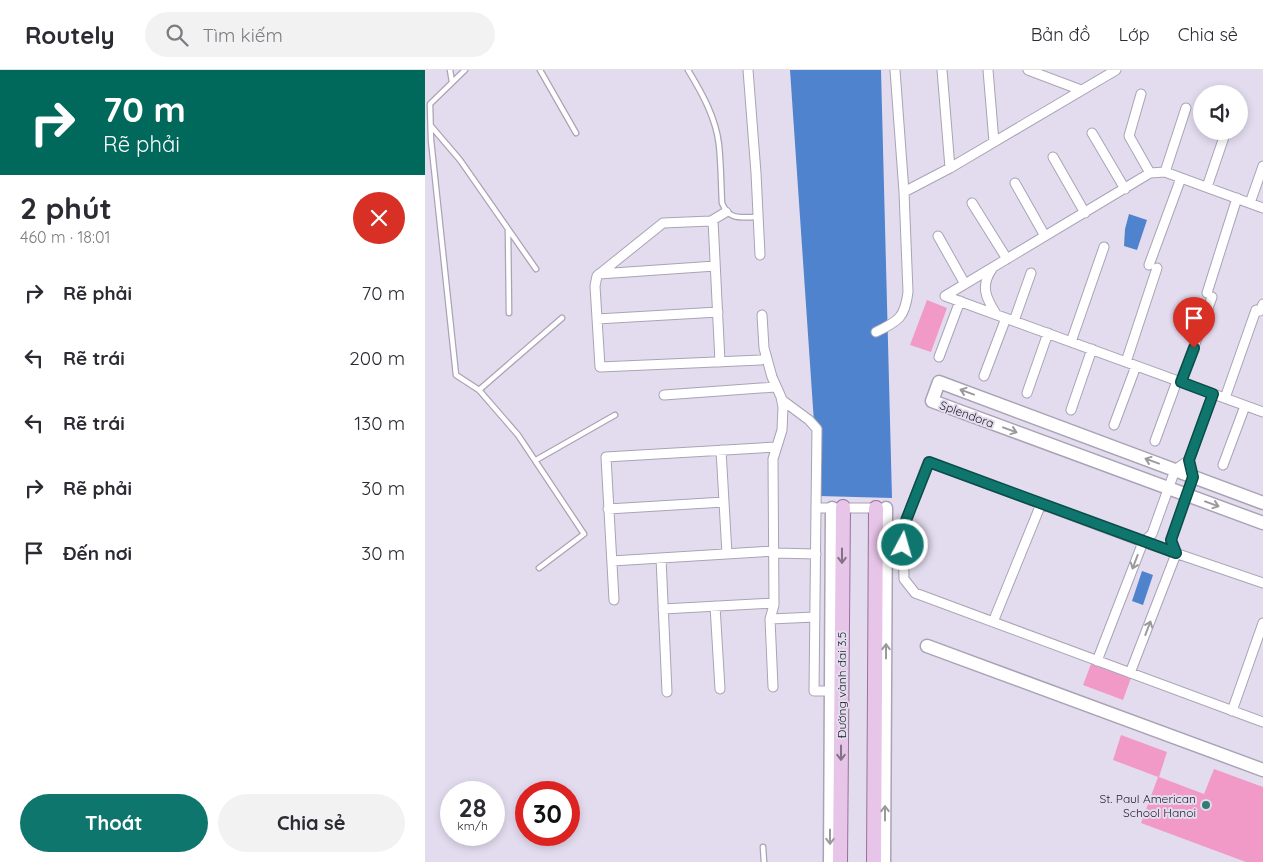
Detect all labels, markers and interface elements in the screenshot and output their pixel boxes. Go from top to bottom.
search box [145,12,495,57]
text: Routely [25,20,115,50]
icon: search [163,21,191,49]
text: Tìm kiếm [203,23,283,47]
text: Bản đồ [1031,23,1090,46]
text: Lớp [1118,23,1150,46]
text: Chia sẻ [1178,23,1238,46]
map controls [1193,85,1248,140]
button: sound [1193,85,1248,140]
text: 70 m [103,87,186,131]
icon: right [20,90,85,155]
text: Rẽ phải [103,130,180,158]
text: 2 phút [20,189,112,227]
button: close [353,192,405,244]
text: 460 m · 18:01 [20,227,110,247]
icon: right [20,279,48,307]
text: Rẽ phải [63,281,132,305]
text: 70 m [361,281,405,305]
pin [1173,297,1215,348]
icon: arrive [1180,304,1208,332]
icon: left [20,344,48,372]
text: Rẽ trái [63,346,125,370]
text: 200 m [349,346,405,370]
one-way arrow [960,387,975,396]
street label: Splendora [938,397,996,431]
icon: left [20,409,48,437]
text: Rẽ trái [63,411,125,435]
text: 130 m [354,411,405,435]
one-way arrow [1002,426,1017,435]
one-way arrow [1145,456,1160,466]
icon: right [20,474,48,502]
text: Rẽ phải [63,476,132,500]
text: 30 m [361,476,405,500]
one-way arrow [1204,500,1219,509]
position arrow [876,518,928,570]
icon: arrive [20,539,48,567]
text: Đến nơi [63,541,132,565]
text: 30 m [361,541,405,565]
one-way arrow [837,548,847,564]
one-way arrow [1130,554,1139,569]
one-way arrow [1144,620,1153,636]
street label: Đường vành đai 3.5 [834,632,849,738]
one-way arrow [881,643,891,660]
one-way arrow [836,745,846,761]
speed limit sign: 30 [515,781,580,846]
place label: St. Paul American School Hanoi [1100,791,1196,820]
text: 28 [459,792,486,823]
button: Thoát [20,794,208,852]
button: Chia sẻ [218,794,405,852]
marker: St. Paul American School Hanoi [1200,799,1212,811]
one-way arrow [880,806,890,822]
text: km/h [457,818,488,833]
one-way arrow [825,828,835,845]

